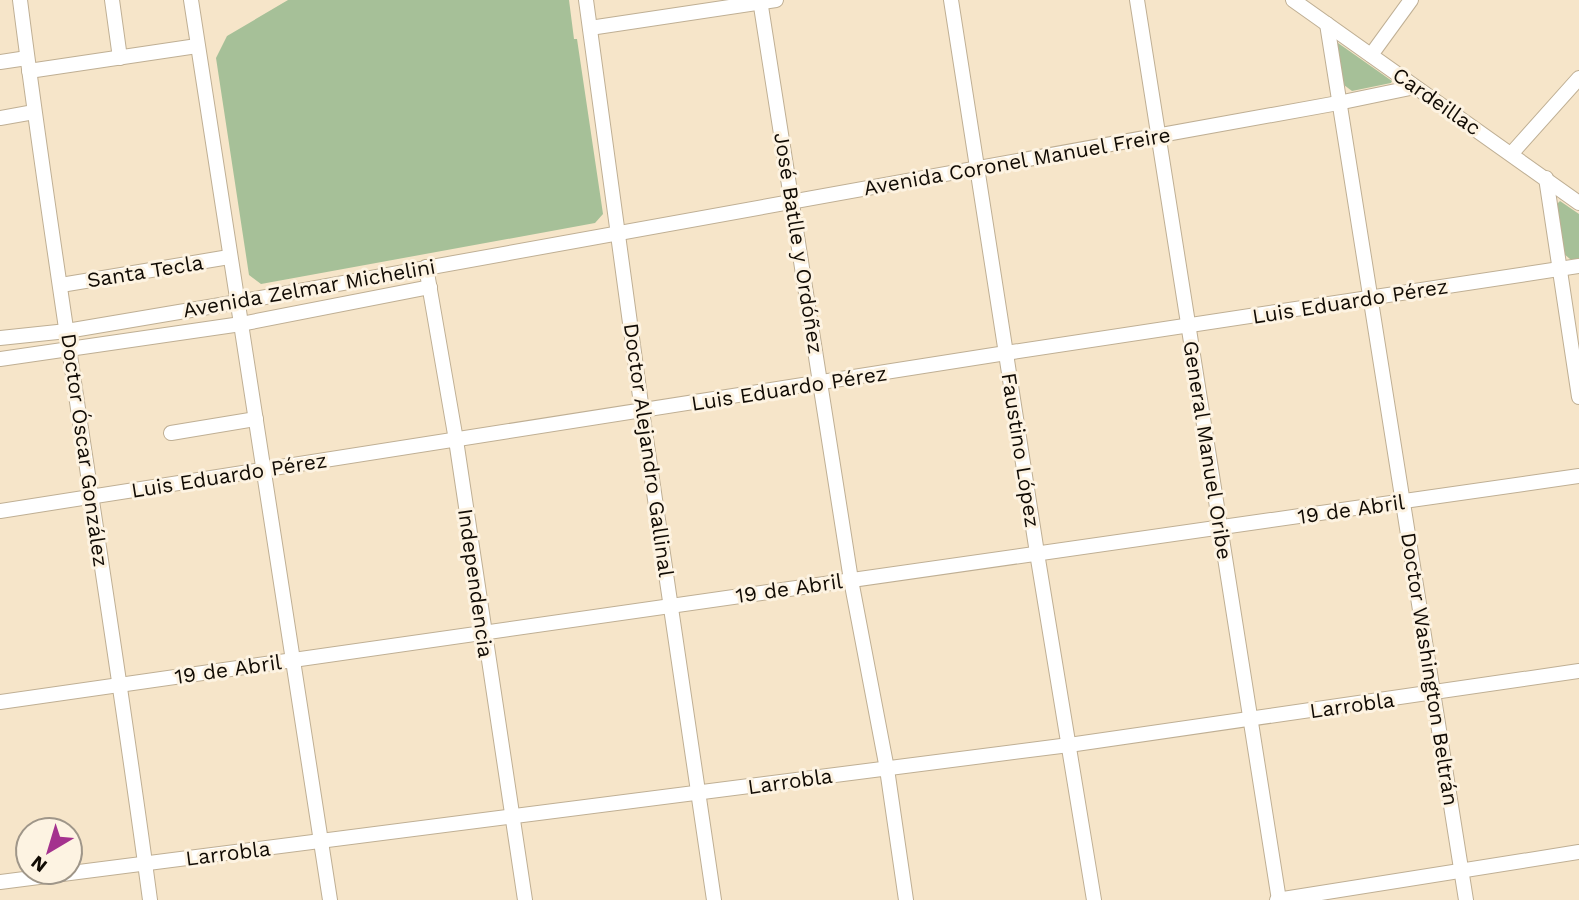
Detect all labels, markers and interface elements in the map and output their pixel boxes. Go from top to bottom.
street label: Cardeillac [1388,62,1486,140]
street label: Avenida Coronel Manuel Freire [862,122,1172,200]
street label: José Batlle y Ordóñez [769,131,829,355]
street label: Santa Tecla [85,249,205,293]
street label: Avenida Zelmar Michelini [181,253,437,323]
street label: Luis Eduardo Pérez [1250,273,1450,329]
street label: Doctor Alejandro Gallinal [619,321,679,579]
street label: Doctor Óscar González [56,332,114,568]
street label: General Manuel Oribe [1178,339,1238,561]
street label: Luis Eduardo Pérez [689,360,889,416]
street label: Faustino López [996,371,1046,529]
street label: Luis Eduardo Pérez [129,447,329,503]
street label: 19 de Abril [1296,489,1407,529]
street label: Independencia [453,507,499,659]
street label: Doctor Washington Beltrán [1396,531,1464,807]
street label: 19 de Abril [734,568,845,608]
street label: 19 de Abril [173,649,284,689]
street label: Larrobla [1308,687,1396,723]
street label: Larrobla [746,763,834,799]
north arrow [14,816,84,886]
street label: Larrobla [184,835,272,871]
text: N [26,851,51,877]

